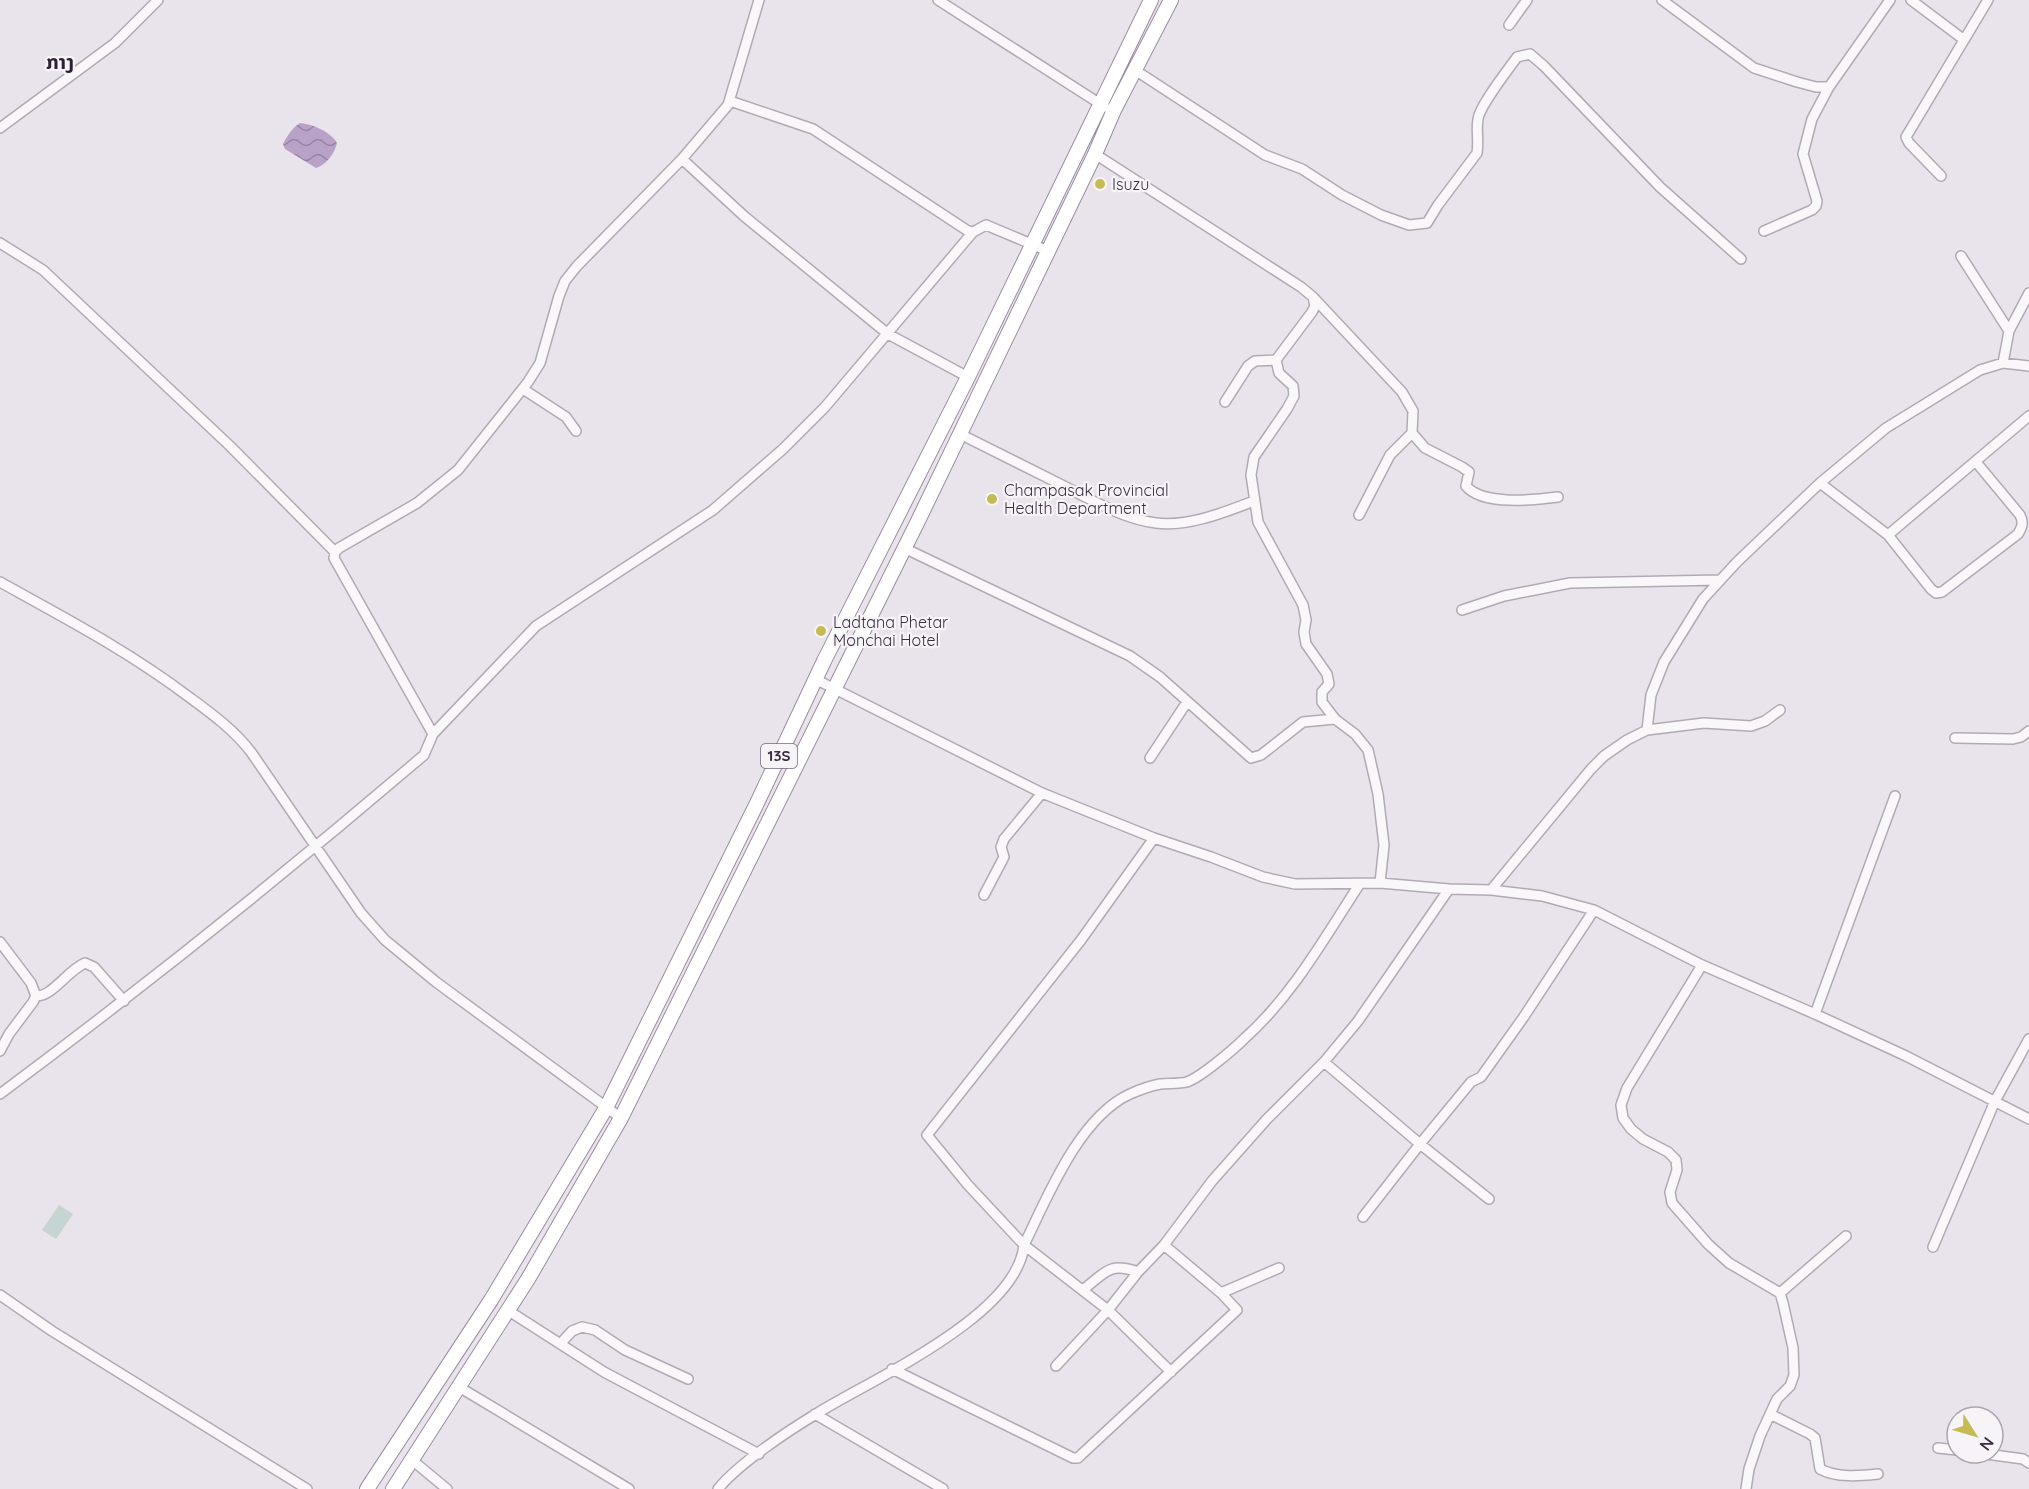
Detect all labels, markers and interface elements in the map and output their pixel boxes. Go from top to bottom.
district label: ກາງ [46,49,74,74]
place label: Isuzu [1112,174,1149,194]
marker: Isuzu [1093,177,1107,191]
place label: Champasak Provincial Health Department [1004,480,1169,518]
marker: Champasak Provincial Health Department [985,492,999,506]
place label: Ladtana Phetar Monchai Hotel [833,612,948,650]
marker: Ladtana Phetar Monchai Hotel [814,624,828,638]
road number: 13S [761,744,797,768]
north arrow [1945,1405,2005,1465]
text: N [1975,1433,1999,1455]

